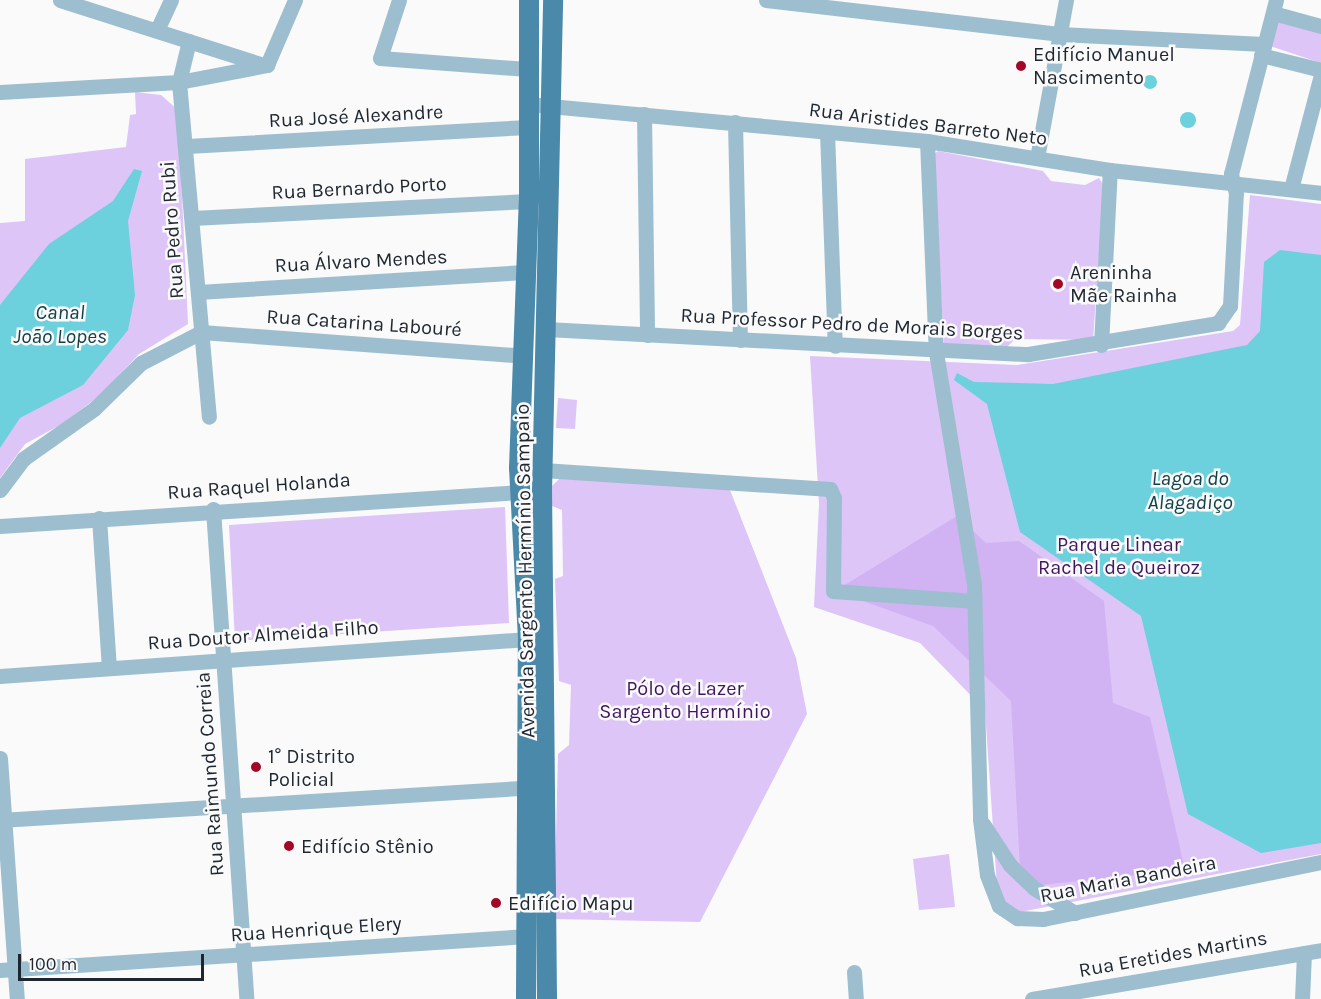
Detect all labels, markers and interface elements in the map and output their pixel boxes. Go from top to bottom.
place label: Edifício Manuel Nascimento [1033,42,1175,89]
marker: Edifício Manuel Nascimento [1014,59,1028,73]
street label: Rua Aristides Barreto Neto [807,97,1049,151]
street label: Rua José Alexandre [268,99,444,133]
street label: Rua Pedro Rubi [155,160,189,300]
street label: Rua Bernardo Porto [271,171,447,205]
street label: Rua Álvaro Mendes [274,244,448,278]
place label: Areninha Mãe Rainha [1070,260,1177,307]
marker: Areninha Mãe Rainha [1051,277,1065,291]
water label: Canal João Lopes [13,299,107,349]
street label: Rua Professor Pedro de Morais Borges [680,303,1024,345]
street label: Rua Catarina Labouré [266,304,462,342]
street label: Avenida Sargento Hermínio Sampaio [510,404,540,738]
water label: Lagoa do Alagadiço [1148,465,1232,515]
street label: Rua Raquel Holanda [167,468,351,504]
park label: Parque Linear Rachel de Queiroz [1038,533,1200,580]
street label: Rua Doutor Almeida Filho [147,615,379,655]
street label: Rua Raimundo Correia [191,671,229,877]
park label: Pólo de Lazer Sargento Hermínio [599,676,771,723]
place label: 1° Distrito Policial [268,744,355,791]
marker: 1° Distrito Policial [249,760,263,774]
place label: Edifício Stênio [301,834,434,858]
marker: Edifício Stênio [282,839,296,853]
street label: Rua Maria Bandeira [1038,850,1218,908]
place label: Edifício Mapu [508,891,634,915]
marker: Edifício Mapu [489,896,503,910]
street label: Rua Henrique Elery [230,911,402,947]
street label: Rua Eretides Martins [1077,926,1269,982]
scale bar [21,942,207,980]
text: 100 m [29,953,77,975]

